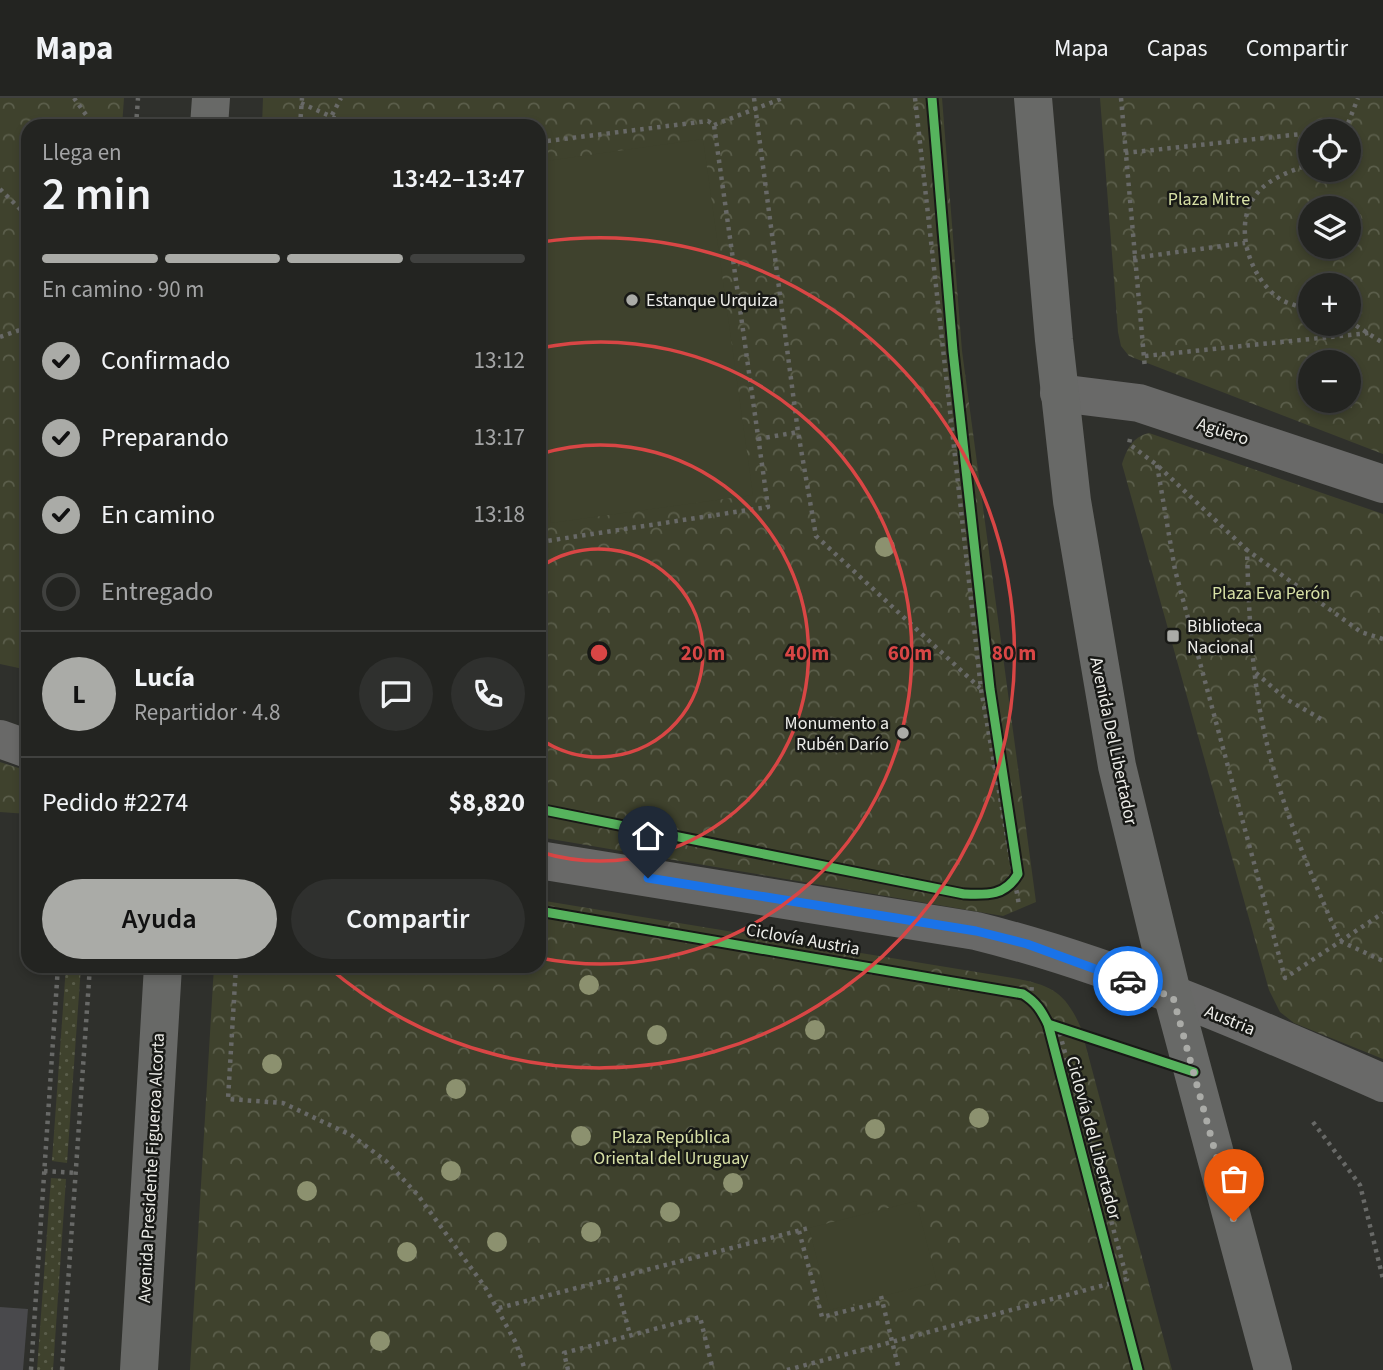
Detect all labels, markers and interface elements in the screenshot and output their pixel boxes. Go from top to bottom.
text: Mapa [35,25,113,72]
text: Mapa [1054,31,1109,66]
text: Capas [1147,31,1208,66]
text: Compartir [1246,31,1348,66]
map controls [1298,119,1361,413]
button: locate [1298,119,1361,182]
text: Llega en [42,136,122,169]
text: 13:42–13:47 [392,160,525,197]
text: 2 min [42,162,151,227]
park label: Plaza Mitre [1168,187,1250,212]
button: layers [1298,196,1361,259]
text: En camino · 90 m [42,273,204,306]
button: + [1298,273,1361,336]
place label: Estanque Urquiza [646,288,778,313]
marker: Estanque Urquiza [624,292,640,308]
icon: check [42,342,80,380]
text: Confirmado [101,342,230,379]
text: 13:12 [474,344,525,377]
button: − [1298,350,1361,413]
street label: Agüero [1194,411,1252,452]
icon: check [42,419,80,457]
text: Preparando [101,419,229,456]
text: 13:17 [474,421,525,454]
icon: check [42,496,80,534]
text: En camino [101,496,215,533]
text: 13:18 [474,498,525,531]
text: Entregado [101,573,213,610]
park label: Plaza Eva Perón [1212,581,1330,606]
place label: Biblioteca Nacional [1187,614,1262,660]
marker: Biblioteca Nacional [1165,628,1181,644]
text: 20 m [681,638,725,668]
text: 40 m [785,638,829,668]
text: 60 m [888,638,932,668]
text: 80 m [992,638,1036,668]
centre of rings [587,641,611,665]
street label: Avenida Del Libertador [1083,655,1144,828]
button: chat [359,657,433,731]
button: phone [451,657,525,731]
text: Lucía [134,659,195,696]
text: L [72,676,86,713]
text: Repartidor · 4.8 [134,696,280,729]
place label: Monumento a Rubén Darío [785,711,889,757]
marker: Monumento a Rubén Darío [895,725,911,741]
text: Pedido #2274 [42,784,188,821]
text: $8,820 [449,784,525,821]
pin [618,806,678,878]
icon: home [629,817,667,855]
button: Ayuda [42,879,277,959]
button: Compartir [291,879,525,959]
street label: Ciclovía Austria [744,917,862,962]
courier [1093,946,1163,1016]
icon: car [1109,962,1147,1000]
street label: Austria [1201,999,1259,1042]
street label: Avenida Presidente Figueroa Alcorta [132,1032,171,1304]
street label: Ciclovía del Libertador [1060,1053,1128,1224]
park label: Plaza República Oriental del Uruguay [593,1125,749,1171]
pin [1204,1149,1264,1221]
icon: bag [1215,1160,1253,1198]

